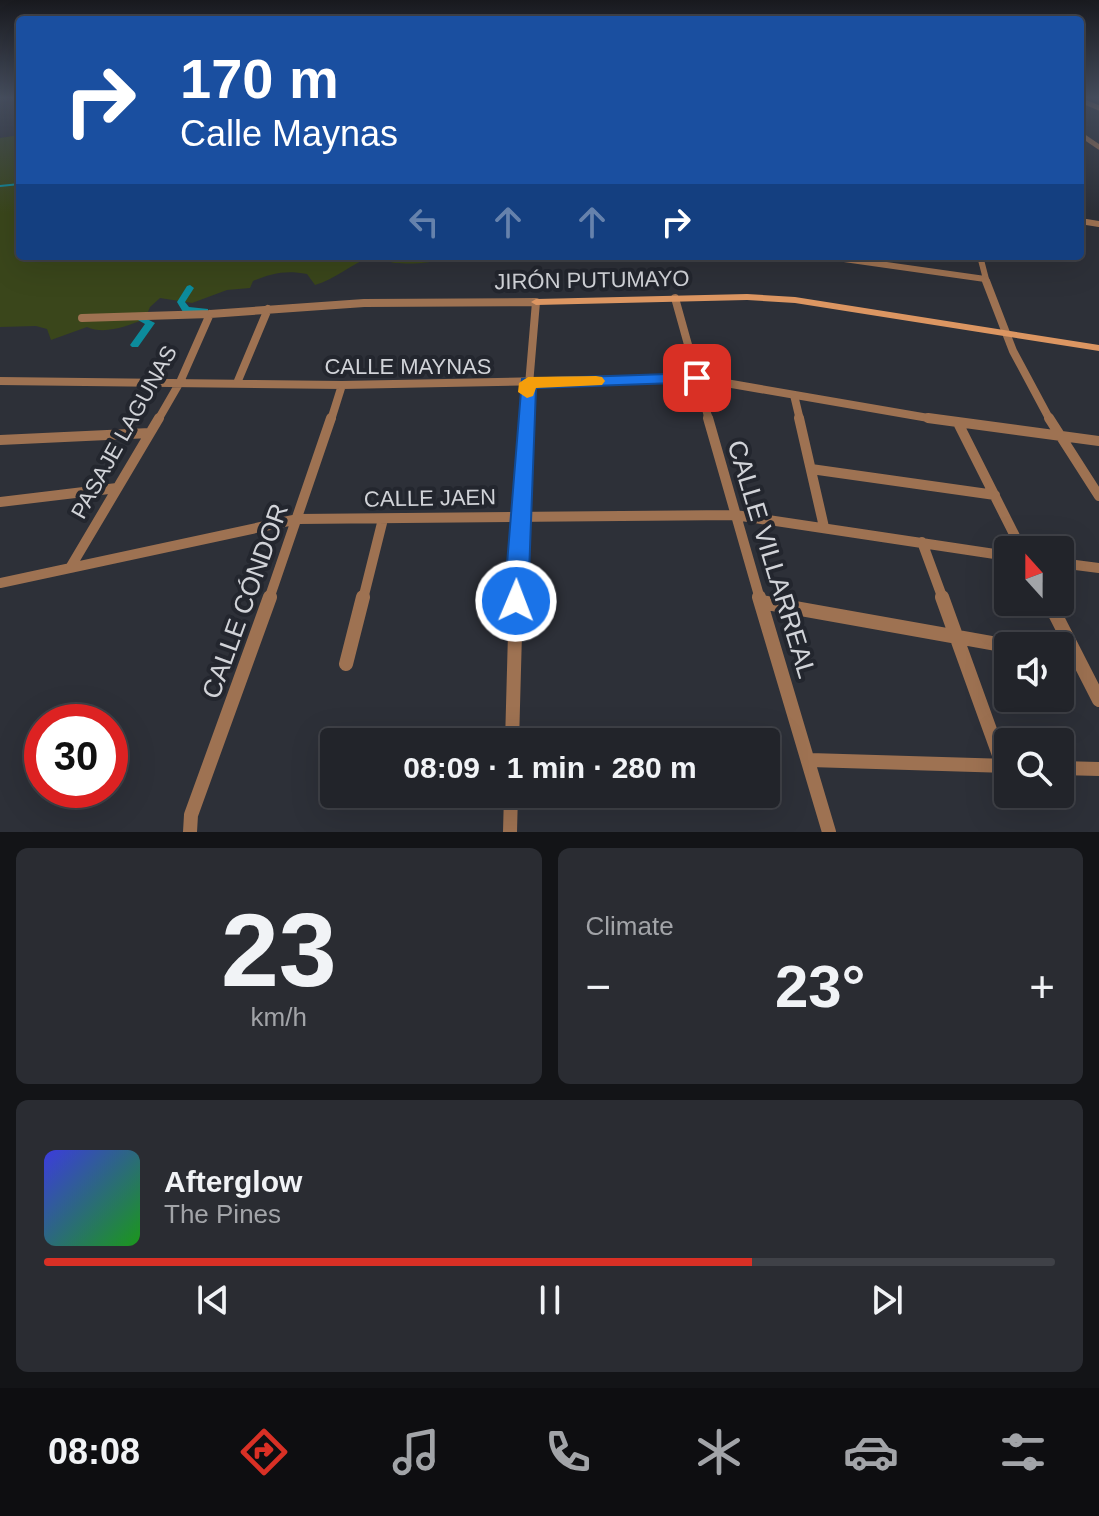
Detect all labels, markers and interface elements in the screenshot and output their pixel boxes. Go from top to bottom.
text: 170 m [180,47,339,110]
icon: right [48,48,152,152]
text: Calle Maynas [180,113,398,154]
icon: left [402,200,446,244]
icon: ahead [486,200,530,244]
icon: ahead [570,200,614,244]
icon: right [654,200,698,244]
street label: JIRÓN PUTUMAYO [494,266,690,294]
street label: PASAJE LAGUNAS [66,341,182,523]
pin [663,344,731,412]
street label: CALLE MAYNAS [324,354,492,379]
icon: arrive [675,356,719,400]
street label: CALLE VILLARREAL [722,436,822,682]
street label: CALLE JAEN [364,484,496,512]
street label: CALLE CÓNDOR [196,499,294,703]
north arrow [994,536,1074,616]
map controls [994,536,1074,808]
position arrow [474,559,558,643]
button: sound [994,632,1074,712]
speed limit sign: 30 [24,704,128,808]
button: search [994,728,1074,808]
text: 08:09 · 1 min · 280 m [403,751,697,784]
text: 23 [221,892,337,1008]
text: Climate [586,911,674,941]
text: 23° [775,953,866,1020]
text: − [586,962,611,1011]
text: + [1029,962,1055,1011]
text: km/h [251,1002,307,1032]
text: Afterglow [164,1165,302,1198]
text: The Pines [164,1199,281,1229]
icon: previous [191,1278,235,1322]
icon: pause [528,1278,572,1322]
icon: next [865,1278,909,1322]
icon: directions [236,1424,292,1480]
icon: music [388,1424,444,1480]
icon: phone [540,1424,596,1480]
icon: climate [691,1424,747,1480]
icon: car [843,1424,899,1480]
icon: filters [995,1424,1051,1480]
text: 08:08 [48,1431,140,1472]

